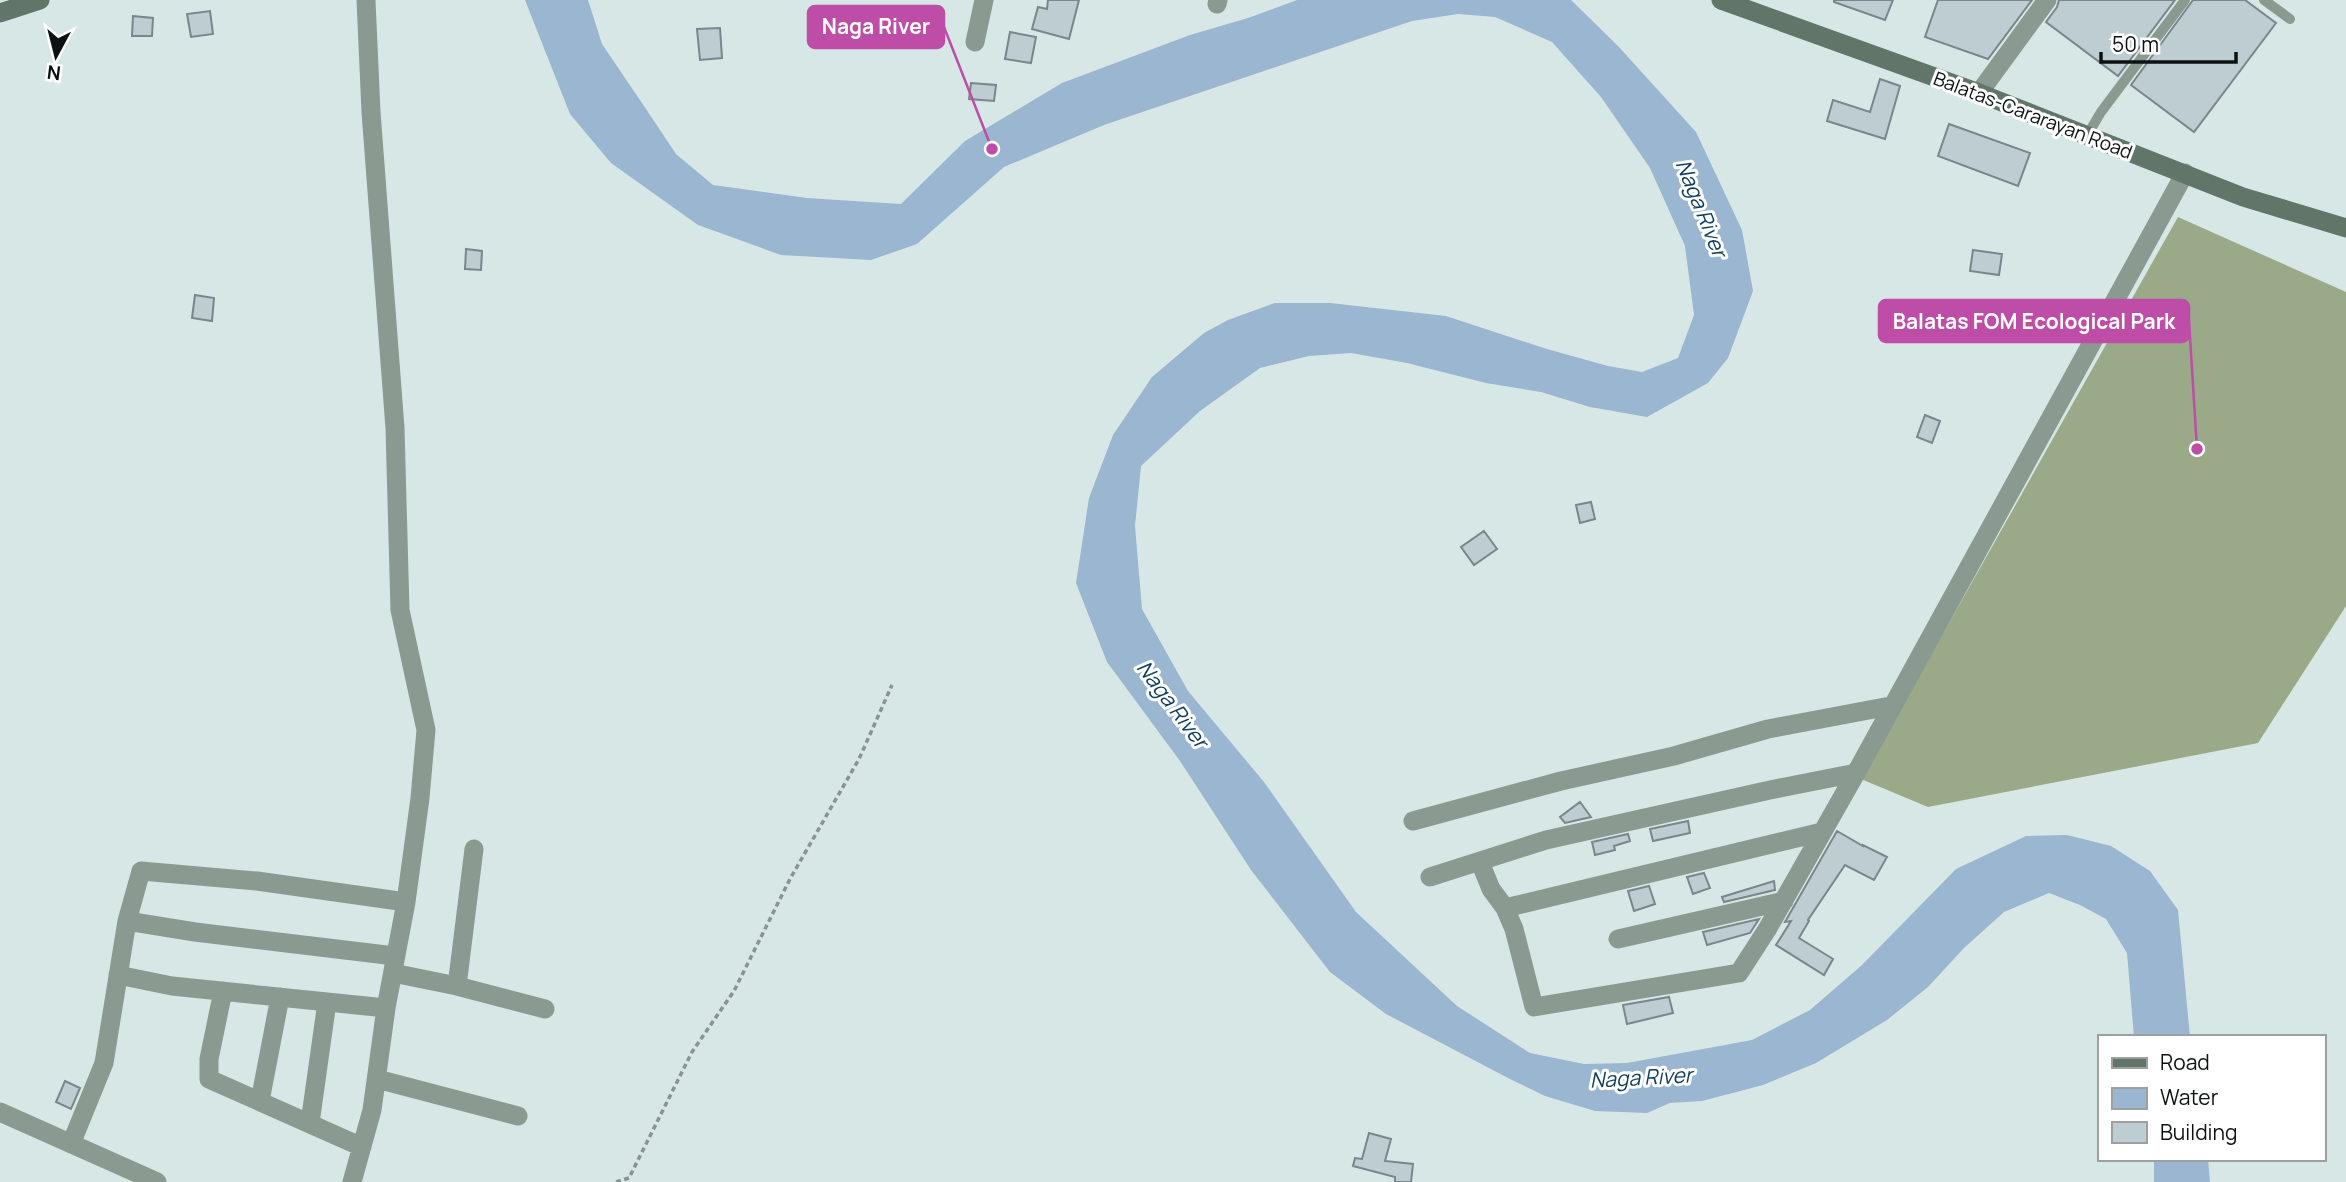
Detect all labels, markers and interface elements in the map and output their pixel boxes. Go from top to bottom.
callout: Naga River [808,6,944,48]
text: Naga River [822,12,930,40]
north arrow [21,21,91,91]
scale bar [2101,21,2236,65]
text: 50 m [2112,30,2159,58]
text: N [46,59,62,87]
street label: Balatas-Cararayan Road [1930,65,2136,165]
water label: Naga River [1670,155,1735,263]
callout: Balatas FOM Ecological Park [1879,300,2189,342]
text: Balatas FOM Ecological Park [1893,307,2176,335]
water label: Naga River [1131,655,1217,755]
legend [2098,1035,2325,1161]
text: Road [2160,1048,2210,1076]
water label: Naga River [1589,1060,1695,1094]
text: Water [2160,1083,2219,1111]
text: Building [2160,1118,2237,1146]

